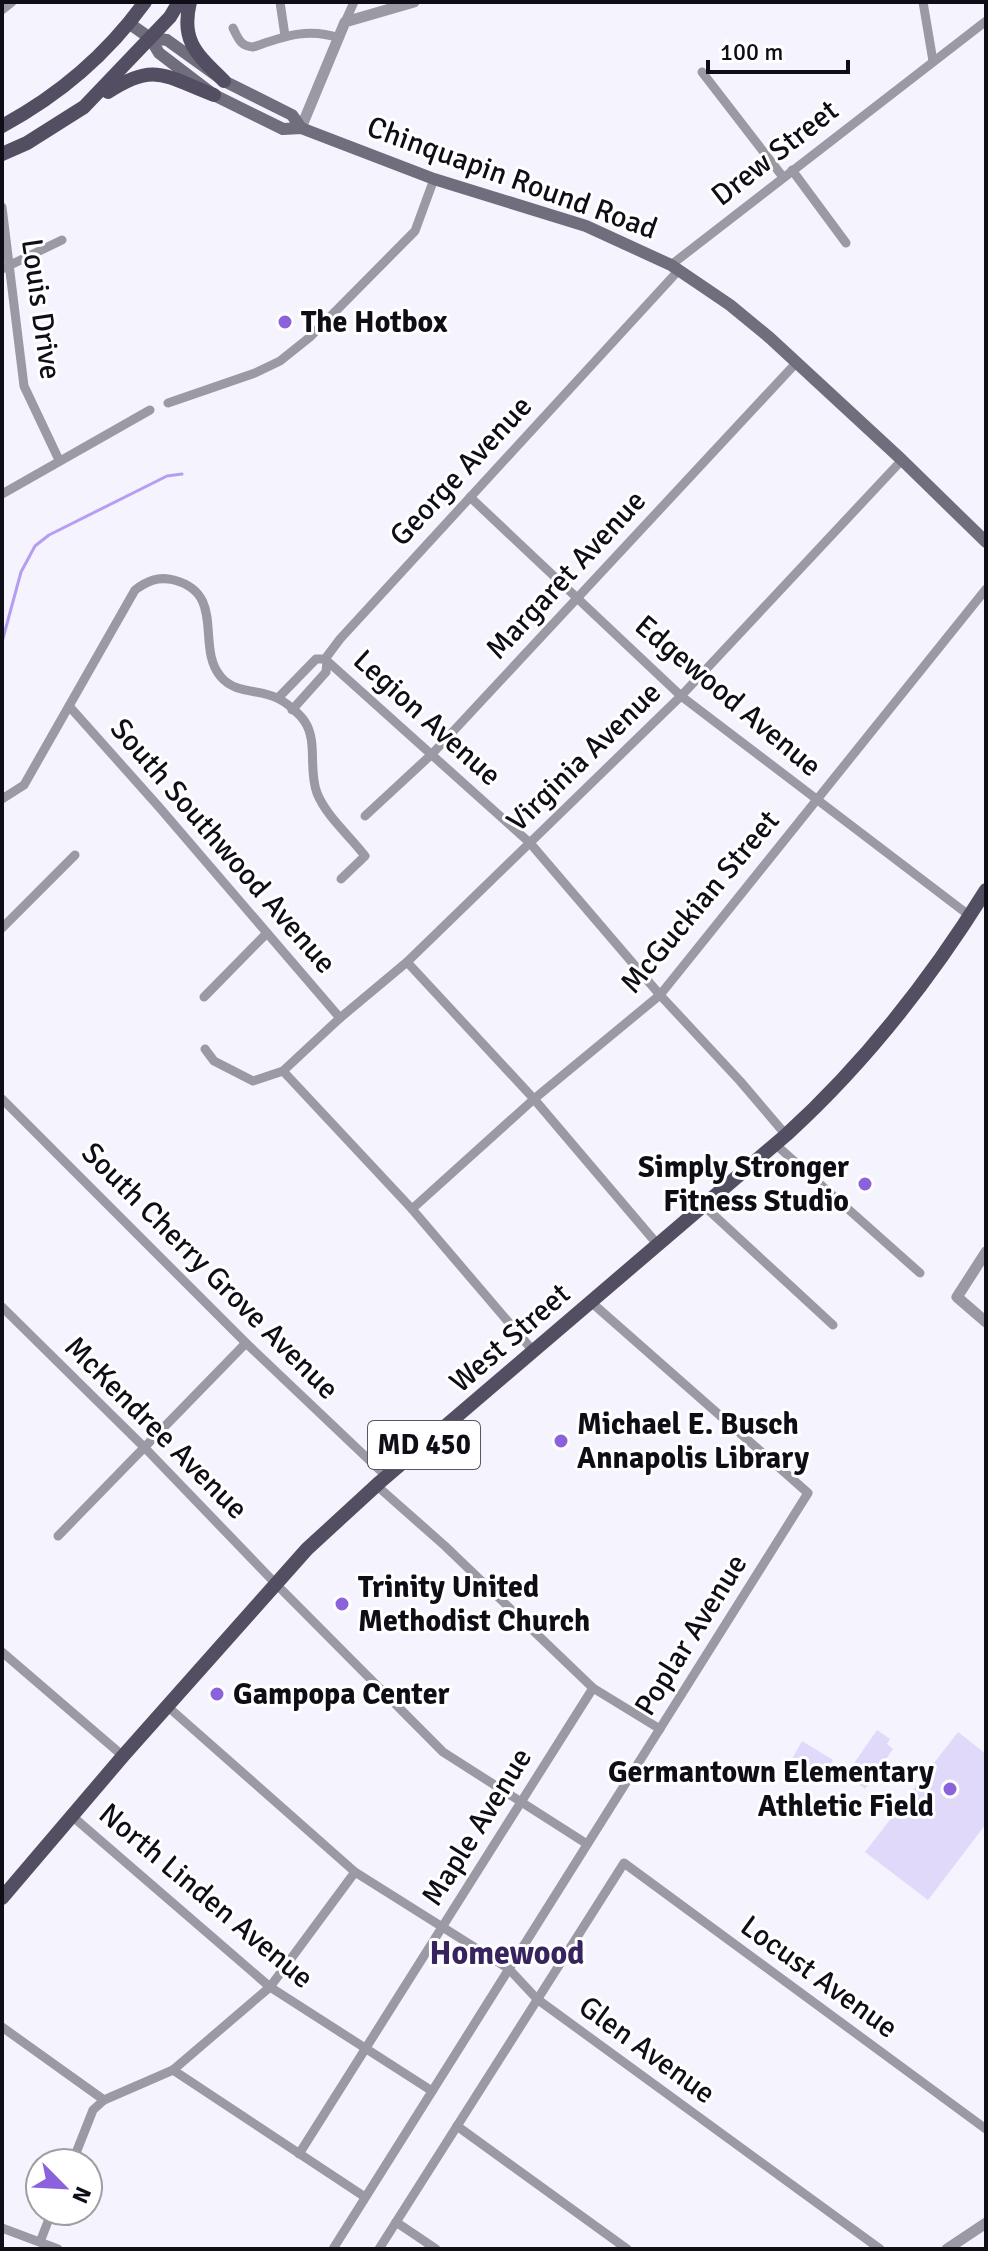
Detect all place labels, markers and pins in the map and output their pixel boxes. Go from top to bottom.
place label: The Hotbox [301,304,448,341]
marker: The Hotbox [276,313,294,331]
place label: Simply Stronger Fitness Studio [638,1149,849,1220]
marker: Simply Stronger Fitness Studio [856,1175,874,1193]
place label: Michael E. Busch Annapolis Library [577,1406,809,1477]
marker: Michael E. Busch Annapolis Library [552,1432,570,1450]
place label: Trinity United Methodist Church [358,1569,590,1640]
marker: Trinity United Methodist Church [333,1595,351,1613]
place label: Gampopa Center [233,1676,450,1713]
marker: Gampopa Center [208,1685,226,1703]
place label: Germantown Elementary Athletic Field [608,1754,934,1825]
marker: Germantown Elementary Athletic Field [941,1780,959,1798]

